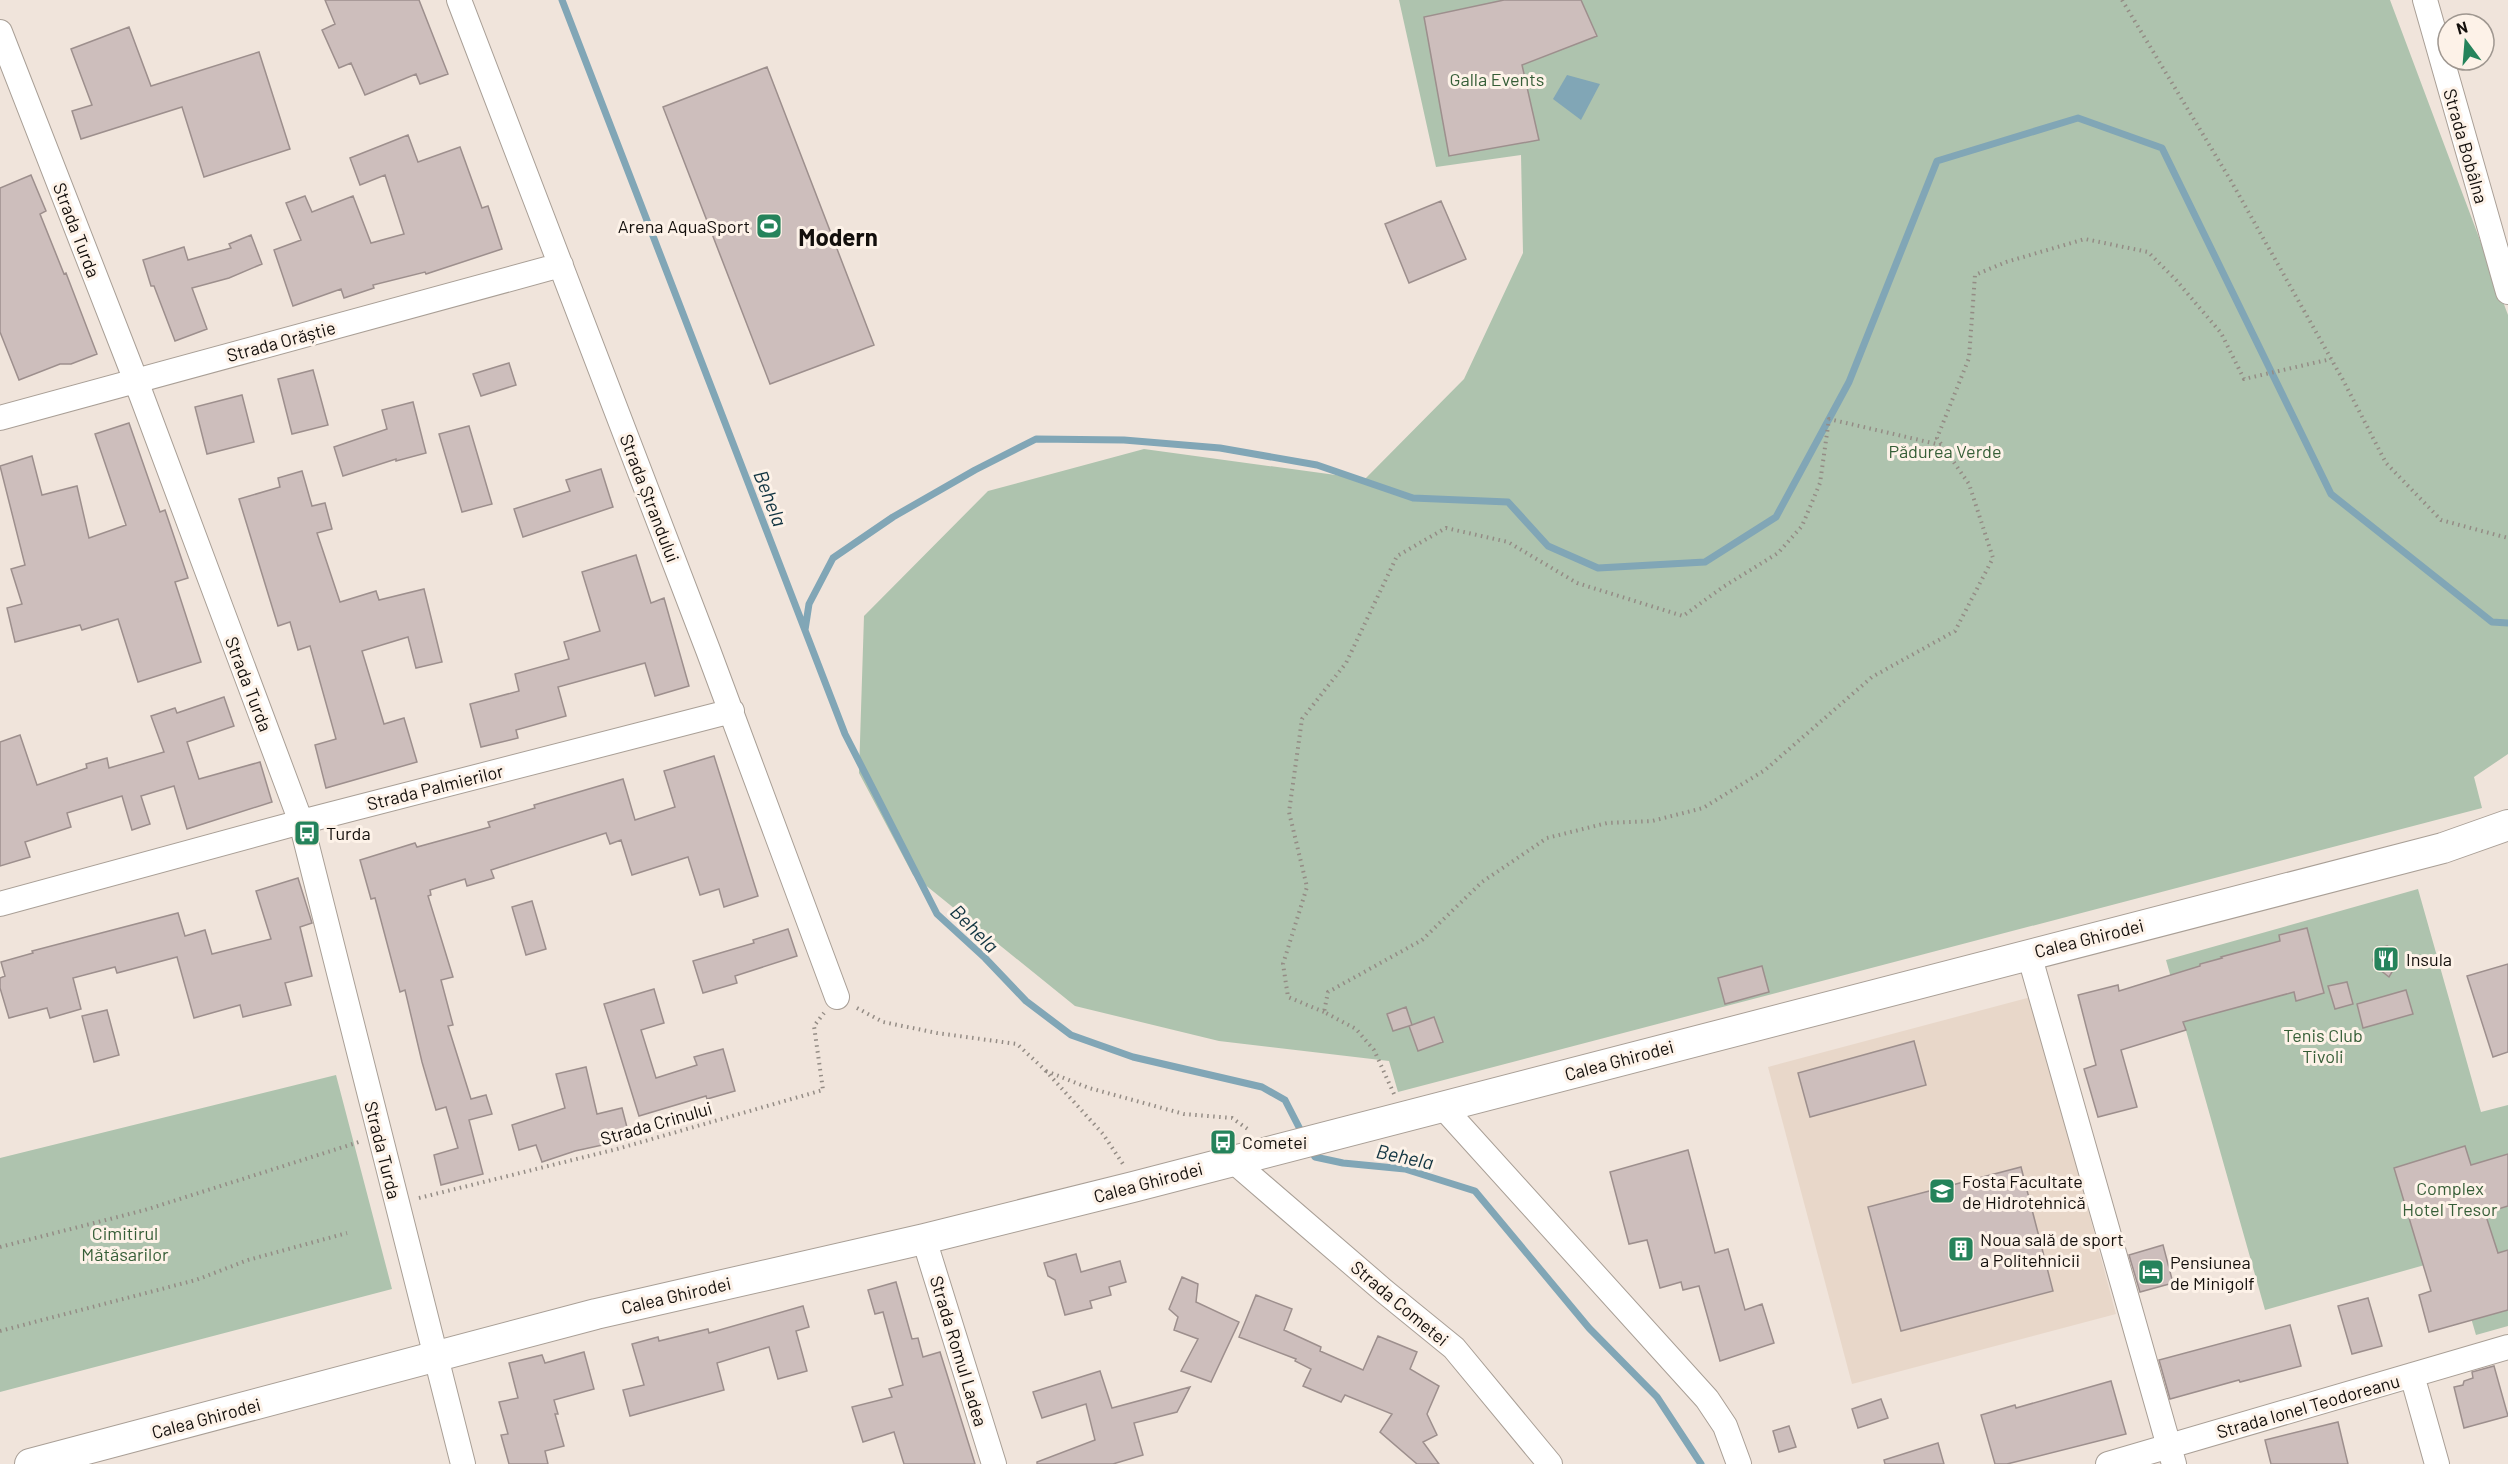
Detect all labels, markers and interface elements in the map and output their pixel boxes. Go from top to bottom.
north arrow [2436,12,2496,72]
text: N [2454,17,2469,38]
park label: Galla Events [1450,68,1544,90]
street label: Strada Bobâlna [2439,86,2493,206]
street label: Strada Turda [49,179,105,281]
sports icon: Arena AquaSport [754,211,784,241]
place label: Arena AquaSport [618,215,750,237]
district label: Modern [798,222,878,251]
street label: Strada Orăștie [224,316,338,366]
street label: Strada Ștrandului [615,431,685,565]
park label: Pădurea Verde [1888,440,2002,462]
water label: Behela [749,467,793,529]
street label: Strada Turda [221,633,277,735]
street label: Strada Palmierilor [364,759,506,815]
bus stop icon: Turda [292,818,322,848]
place label: Turda [326,822,371,844]
water label: Behela [946,899,1004,957]
street label: Calea Ghirodei [2032,914,2146,962]
restaurant icon: Insula [2371,944,2401,974]
place label: Insula [2406,948,2452,970]
park label: Tenis Club Tivoli [2283,1024,2363,1067]
street label: Calea Ghirodei [1562,1035,1676,1085]
street label: Strada Crinului [598,1097,714,1149]
street label: Strada Turda [360,1099,406,1201]
bus stop icon: Cometei [1208,1127,1238,1157]
place label: Cometei [1242,1131,1307,1153]
water label: Behela [1374,1138,1436,1174]
street label: Calea Ghirodei [1091,1157,1205,1207]
place label: Fosta Facultate de Hidrotehnică [1962,1170,2086,1213]
school or university icon: Fosta Facultate de Hidrotehnică [1927,1176,1957,1206]
park label: Complex Hotel Tresor [2402,1177,2498,1220]
park label: Cimitirul Mătăsarilor [81,1222,169,1265]
place label: Noua sală de sport a Politehnicii [1980,1228,2124,1271]
building icon: Noua sală de sport a Politehnicii [1946,1234,1976,1264]
place label: Pensiunea de Minigolf [2170,1251,2255,1294]
street label: Strada Cometei [1347,1256,1453,1350]
hotel icon: Pensiunea de Minigolf [2136,1257,2166,1287]
street label: Calea Ghirodei [619,1272,733,1318]
street label: Strada Romul Ladea [926,1273,992,1429]
street label: Strada Ionel Teodoreanu [2214,1369,2402,1443]
street label: Calea Ghirodei [149,1393,263,1443]

